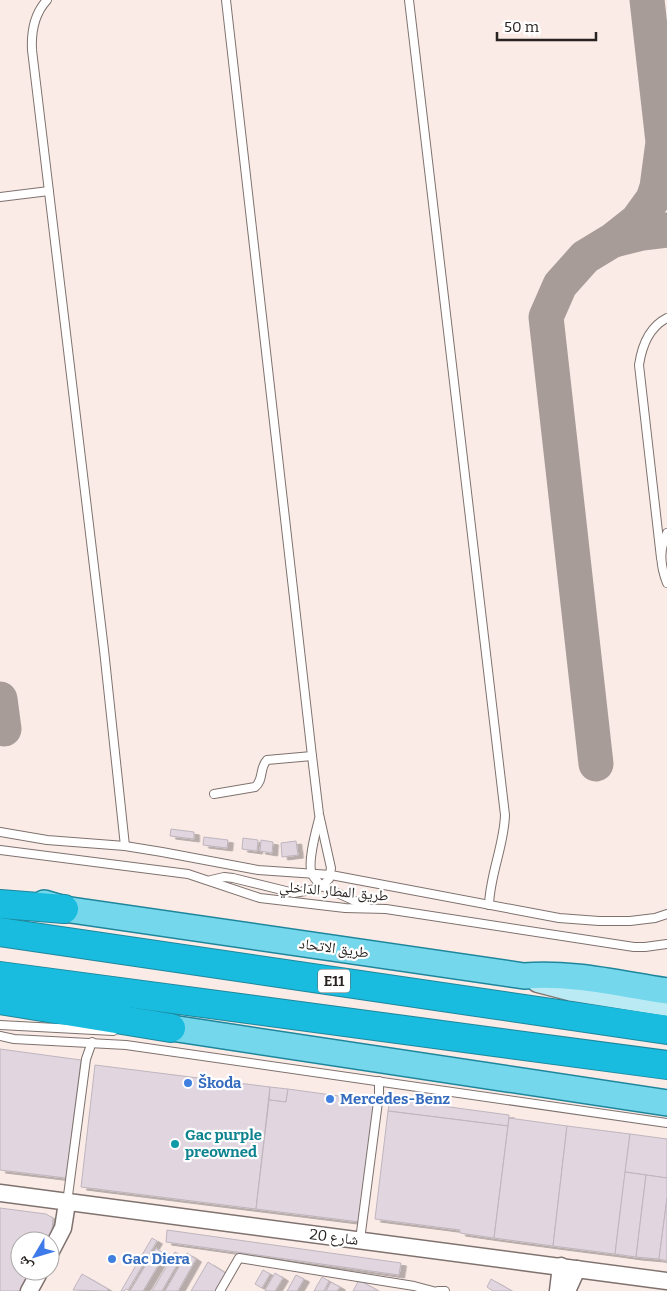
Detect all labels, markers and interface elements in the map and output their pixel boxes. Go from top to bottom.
scale bar [497,10,596,42]
text: 50 m [504,18,540,36]
street label: طريق المطار الداخلي [278,877,389,908]
street label: طريق الاتحاد [298,934,370,963]
road number: E11 [318,969,350,992]
place label: Škoda [198,1073,242,1092]
marker: Škoda [182,1077,194,1089]
place label: Mercedes-Benz [340,1090,451,1108]
marker: Mercedes-Benz [324,1093,336,1105]
place label: Gac purple preowned [185,1126,262,1161]
marker: Gac purple preowned [169,1138,181,1150]
street label: شارع 20 [308,1225,360,1250]
north arrow [10,1231,60,1281]
place label: Gac Diera [122,1250,191,1268]
text: ش [14,1252,36,1275]
marker: Gac Diera [106,1253,118,1265]

